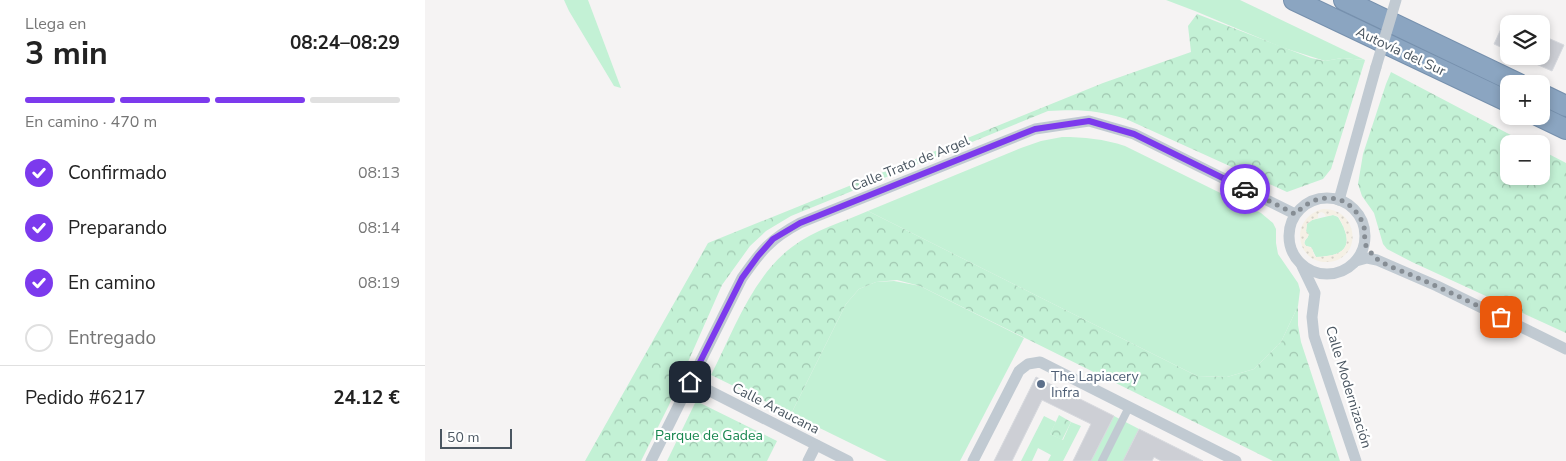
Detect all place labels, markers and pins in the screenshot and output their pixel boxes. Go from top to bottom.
pin [1480,296,1522,338]
pin [669,361,711,403]
place label: The Lapiacery Infra [1051,367,1139,402]
marker: The Lapiacery Infra [1035,378,1047,390]

